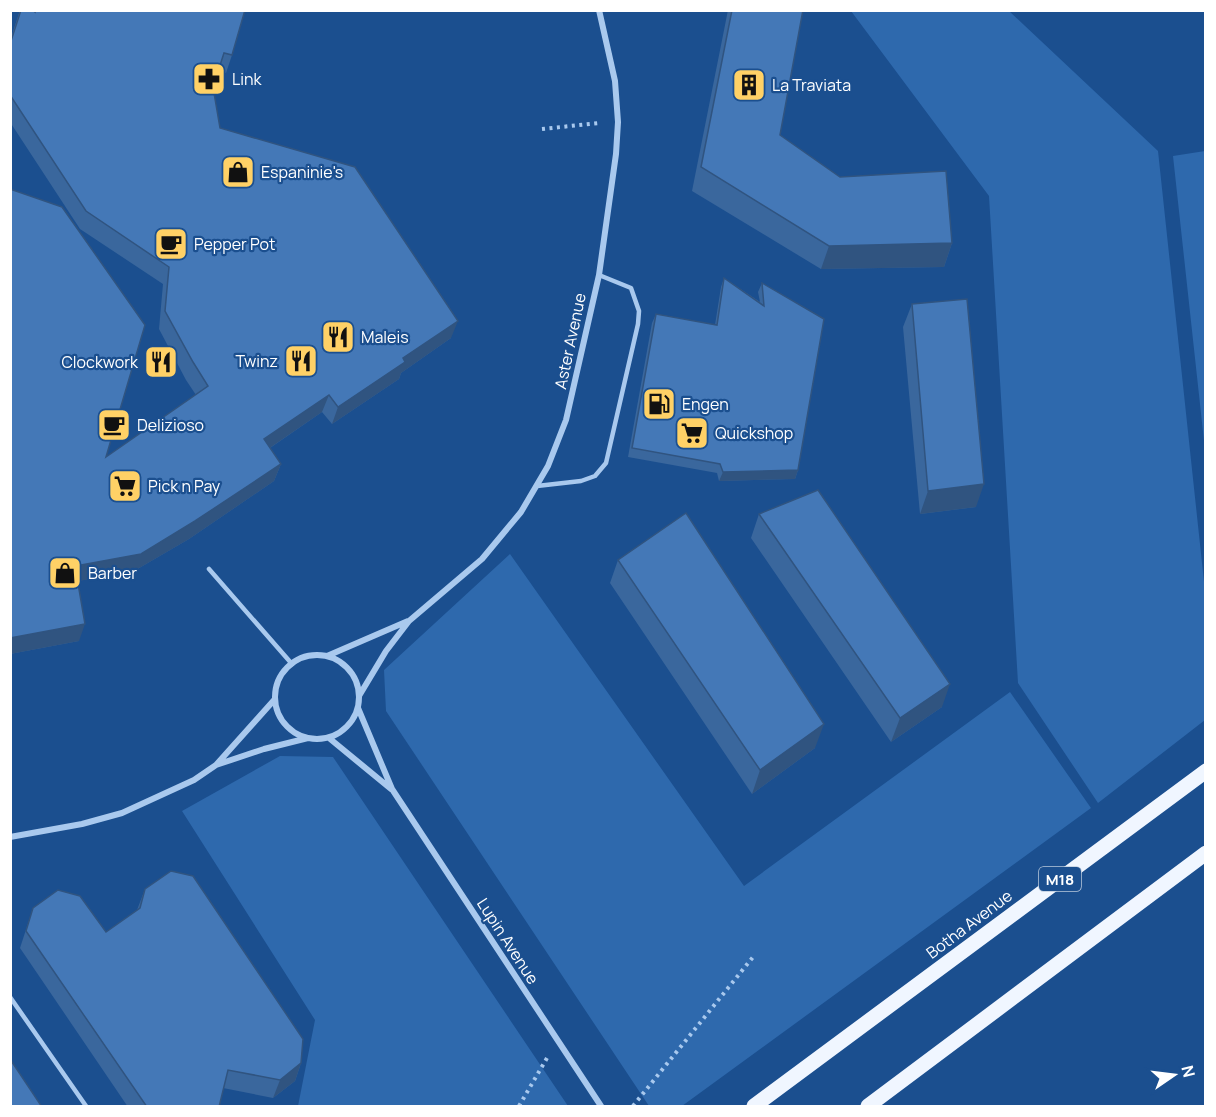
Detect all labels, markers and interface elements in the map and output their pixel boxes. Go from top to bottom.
pharmacy icon: Link [191,61,227,97]
building icon: La Traviata [731,67,767,103]
place label: Link [232,68,262,90]
place label: La Traviata [772,74,851,96]
shop icon: Espaninie's [220,154,256,190]
place label: Espaninie's [261,161,343,183]
cafe icon: Pepper Pot [153,226,189,262]
place label: Pepper Pot [194,233,275,255]
street label: Aster Avenue [549,291,591,391]
restaurant icon: Maleis [320,319,356,355]
place label: Maleis [361,326,409,348]
restaurant icon: Twinz [283,343,319,379]
restaurant icon: Clockwork [143,344,179,380]
place label: Twinz [235,350,278,372]
place label: Clockwork [61,351,139,373]
fuel station icon: Engen [641,386,677,422]
place label: Engen [682,393,729,415]
cafe icon: Delizioso [96,407,132,443]
place label: Delizioso [137,414,204,436]
supermarket icon: Quickshop [674,415,710,451]
place label: Quickshop [715,422,793,444]
supermarket icon: Pick n Pay [107,468,143,504]
place label: Pick n Pay [148,475,221,497]
shop icon: Barber [47,555,83,591]
place label: Barber [88,562,137,584]
road number: M18 [1039,867,1081,891]
street label: Botha Avenue [922,885,1016,963]
street label: Lupin Avenue [472,894,544,988]
north arrow [1144,1045,1204,1105]
text: N [1176,1063,1201,1080]

